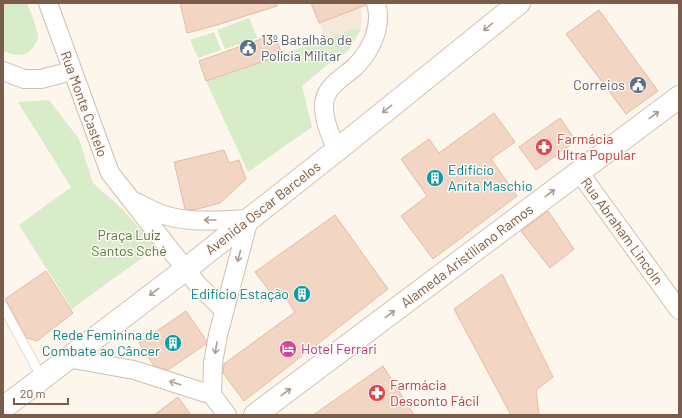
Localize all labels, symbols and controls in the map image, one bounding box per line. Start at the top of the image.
one-way arrow [483,23,494,32]
place label: 13º Batalhão de Polícia Militar [261,31,352,64]
public building icon: 13º Batalhão de Polícia Militar [238,38,258,58]
street label: Rua Monte Castelo [57,48,112,159]
public building icon: Correios [628,75,648,95]
place label: Correios [573,76,625,93]
one-way arrow [382,105,393,114]
one-way arrow [649,111,660,120]
place label: Farmácia Ultra Popular [557,130,636,163]
pharmacy icon: Farmácia Ultra Popular [534,137,554,157]
street label: Avenida Oscar Barcelos [202,157,324,258]
place label: Edifício Anita Maschio [448,161,533,194]
building icon: Edifício Anita Maschio [425,168,445,188]
street label: Rua Abraham Lincoln [578,174,667,288]
one-way arrow [545,189,556,198]
street label: Alameda Aristiliano Ramos [397,200,536,311]
one-way arrow [204,216,217,224]
park label: Praça Luiz Santos Sché [91,226,167,259]
one-way arrow [235,250,242,263]
building icon: Edifício Estação [292,284,312,304]
place label: Edifício Estação [191,285,289,302]
one-way arrow [149,288,160,297]
one-way arrow [385,309,396,318]
place label: Rede Feminina de Combate ao Câncer [42,326,160,359]
building icon: Rede Feminina de Combate ao Câncer [163,333,183,353]
hotel icon: Hotel Ferrari [278,339,298,359]
place label: Hotel Ferrari [301,340,377,357]
one-way arrow [212,341,220,354]
place label: Farmácia Desconto Fácil [390,376,479,409]
one-way arrow [169,379,182,386]
scale bar [14,380,68,406]
pharmacy icon: Farmácia Desconto Fácil [367,383,387,403]
text: 20 m [20,386,46,400]
one-way arrow [281,387,292,396]

